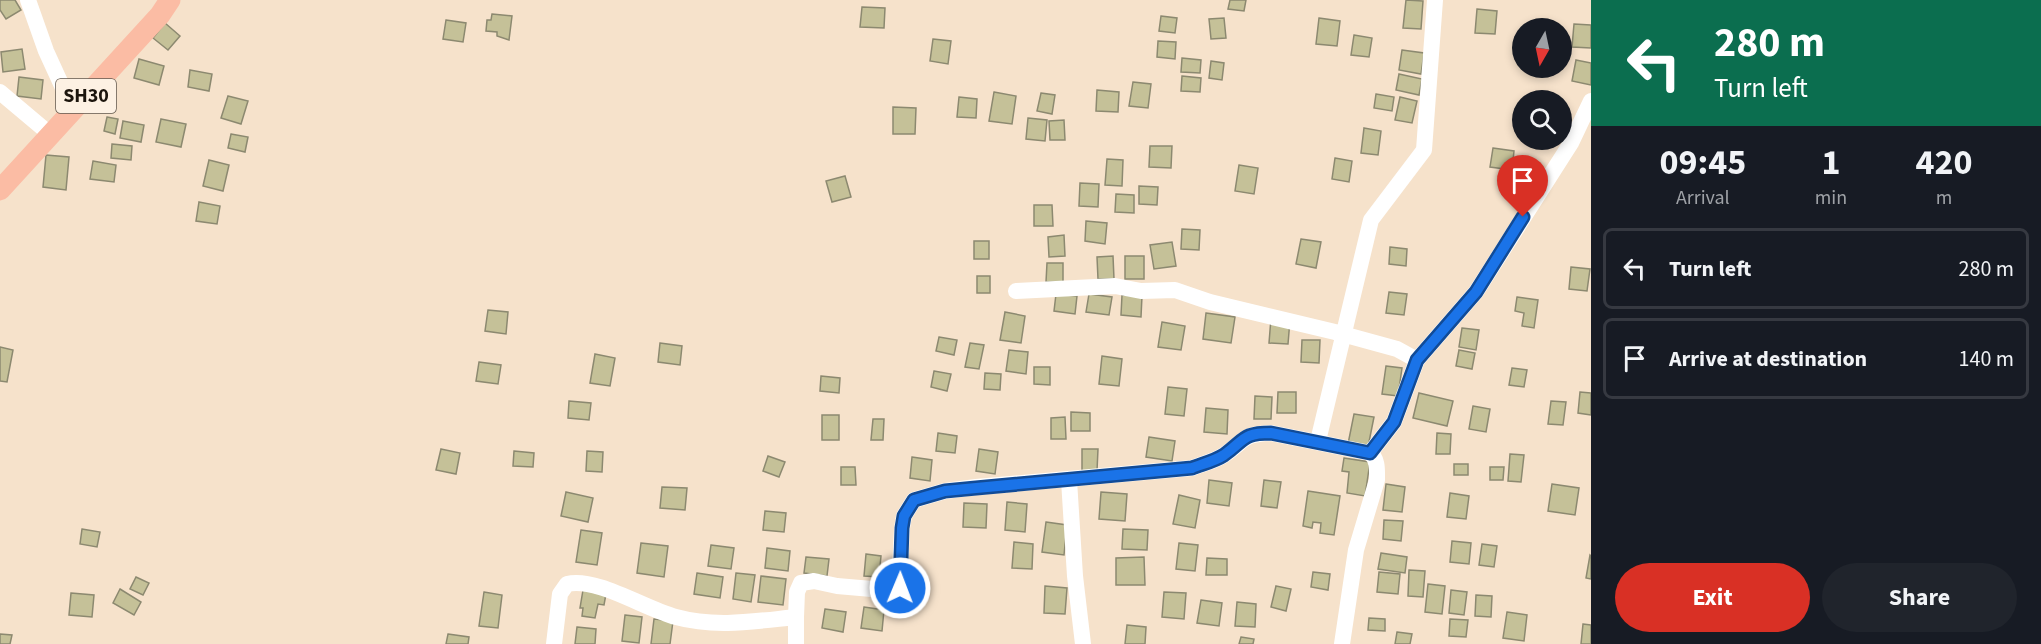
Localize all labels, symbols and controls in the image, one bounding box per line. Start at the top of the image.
text: 280 m [1714,13,1825,73]
north arrow [1512,18,1572,78]
map controls [1512,18,1572,150]
icon: left [1615,24,1693,102]
text: Turn left [1714,69,1808,108]
road number: SH30 [56,79,116,113]
button: search [1512,90,1572,150]
text: 09:45 [1659,137,1746,188]
text: 1 [1821,137,1840,188]
text: 420 [1916,137,1973,188]
pin [1497,155,1548,217]
icon: arrive [1506,164,1539,197]
text: Arrival [1676,184,1730,212]
text: min [1815,184,1847,212]
text: m [1936,184,1952,212]
icon: left [1618,252,1651,285]
text: Turn left [1669,253,1751,285]
text: 280 m [1959,253,2014,285]
icon: arrive [1618,342,1651,375]
text: Arrive at destination [1669,343,1867,375]
text: 140 m [1959,343,2014,375]
position arrow [868,556,932,620]
button: Exit [1615,563,1810,632]
button: Share [1822,563,2017,632]

